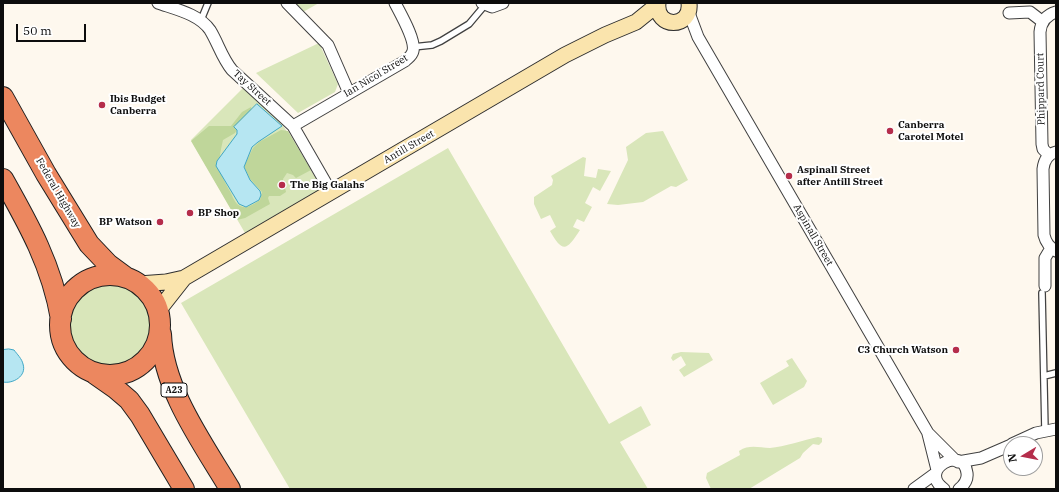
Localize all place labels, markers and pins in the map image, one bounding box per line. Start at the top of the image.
place label: Ibis Budget Canberra [110,93,166,116]
marker: Ibis Budget Canberra [97,100,107,110]
place label: Canberra Carotel Motel [898,119,963,142]
marker: Canberra Carotel Motel [885,126,895,136]
place label: Aspinall Street after Antill Street [797,164,883,188]
marker: Aspinall Street after Antill Street [784,171,794,181]
place label: The Big Galahs [290,179,364,191]
marker: The Big Galahs [277,180,287,190]
place label: BP Shop [198,207,239,219]
marker: BP Shop [185,208,195,218]
place label: BP Watson [99,216,152,228]
marker: BP Watson [155,217,165,227]
place label: C3 Church Watson [858,344,948,356]
marker: C3 Church Watson [951,345,961,355]

